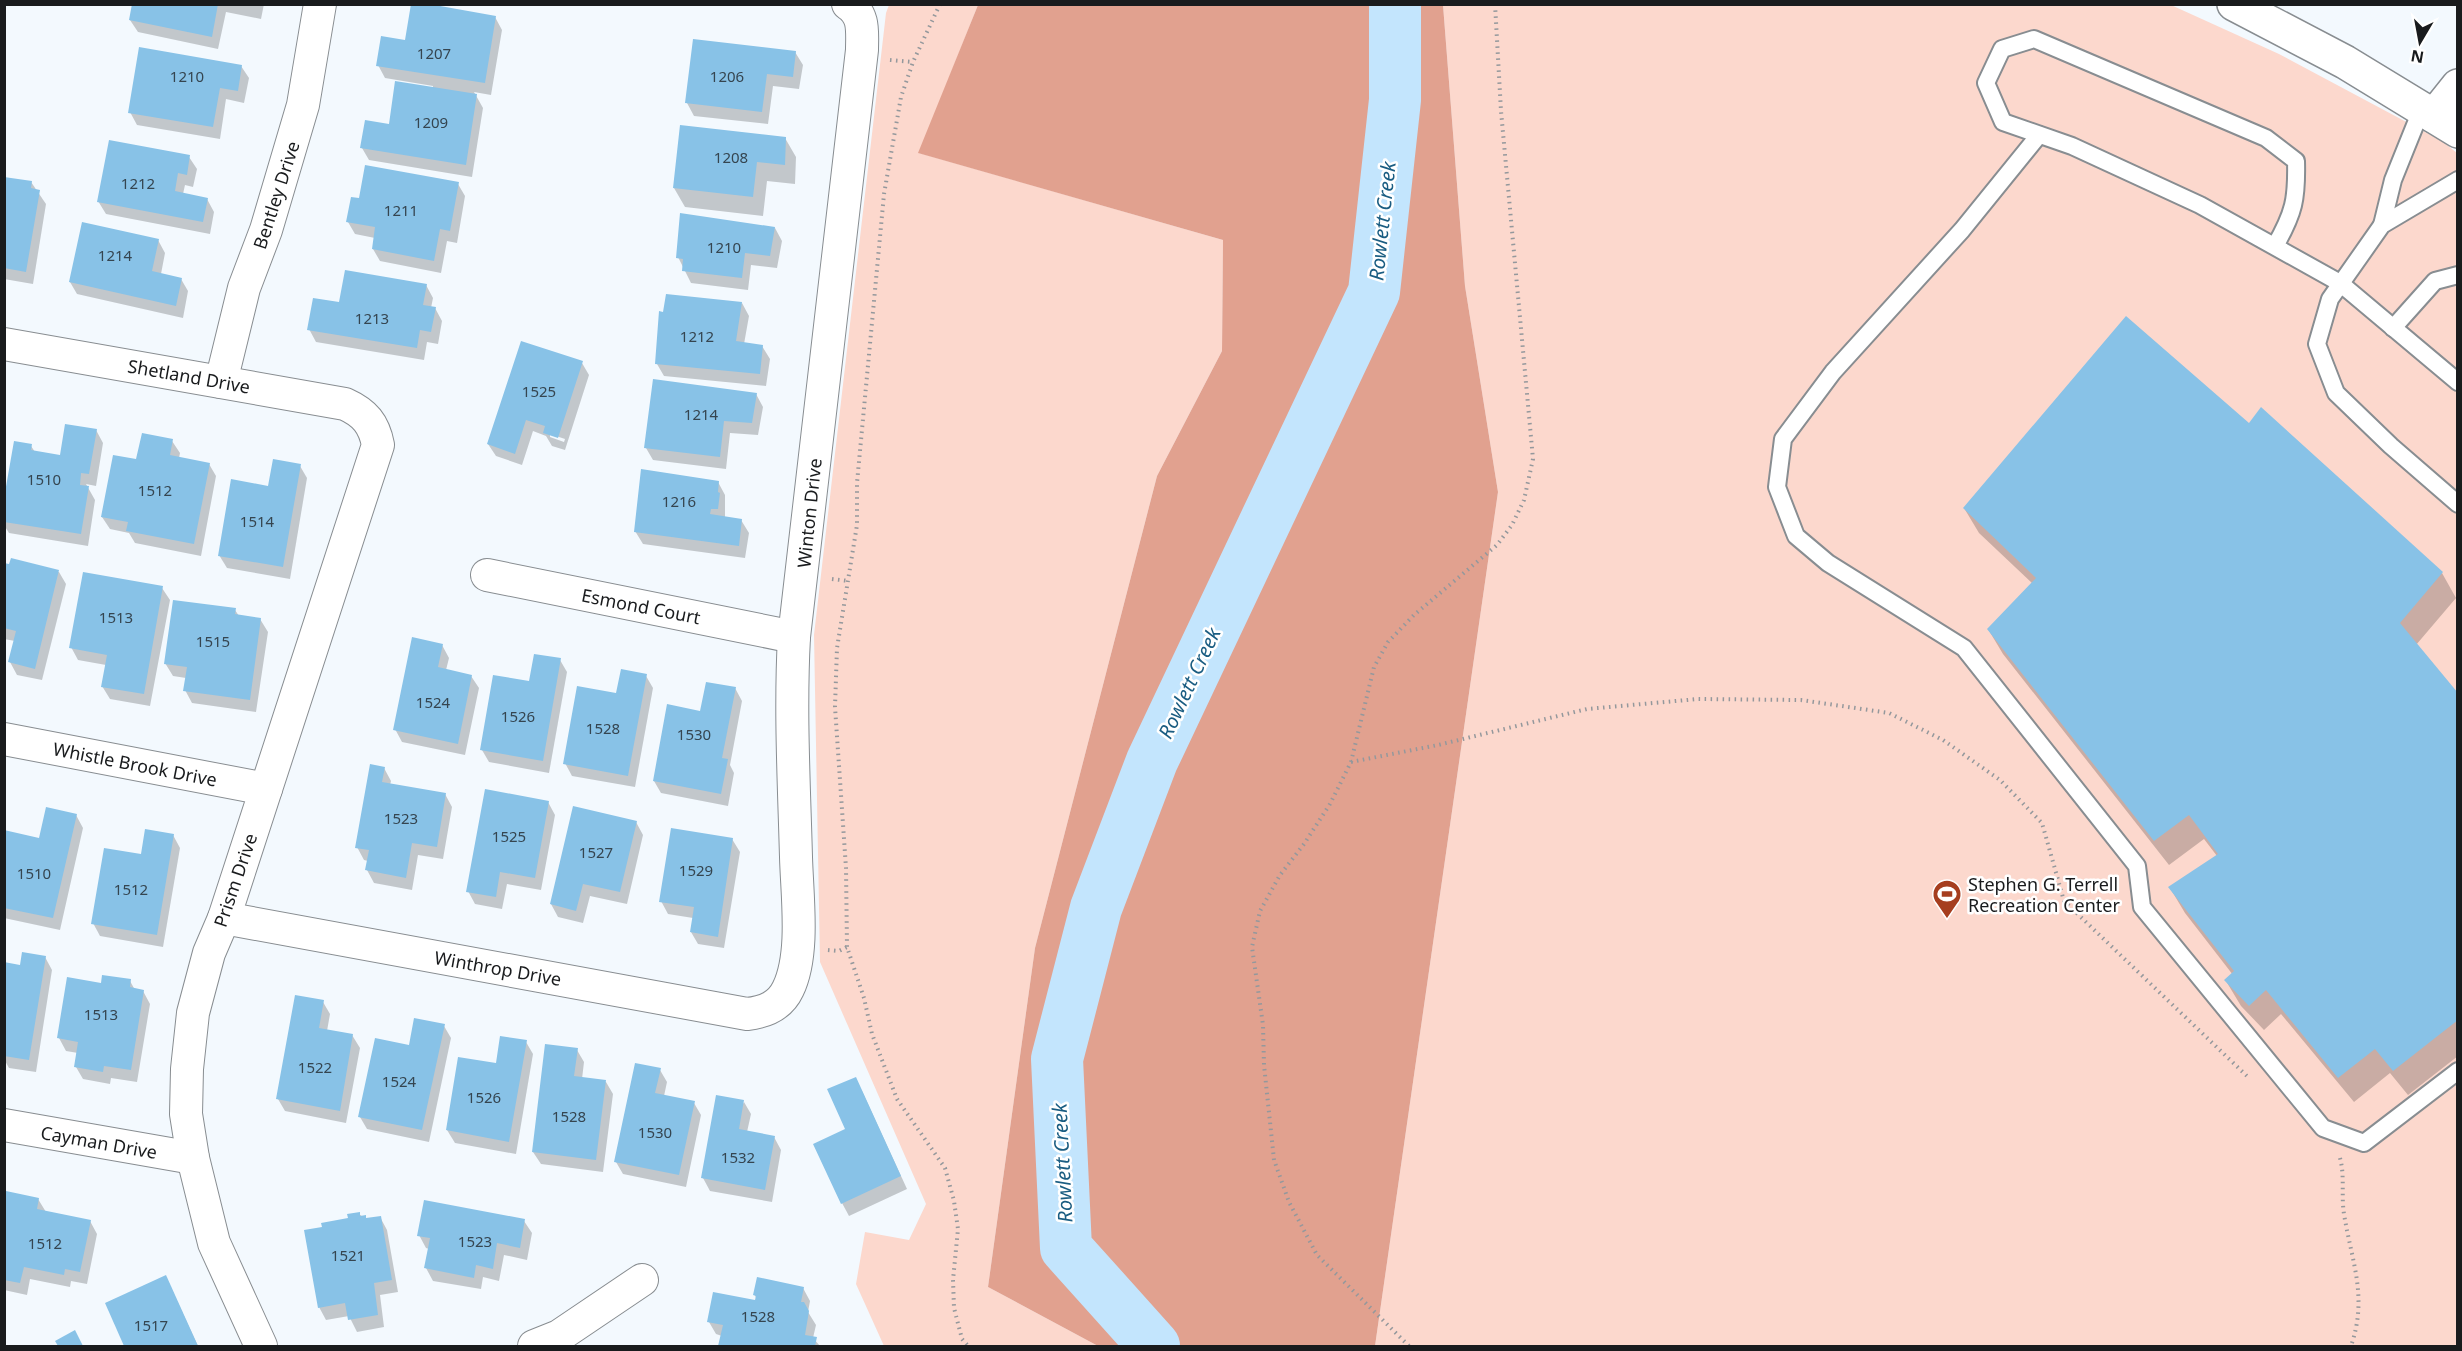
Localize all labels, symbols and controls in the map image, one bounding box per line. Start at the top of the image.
north arrow [2390,12,2450,72]
house number: 1207 [417,43,451,63]
text: N [2409,45,2426,69]
house number: 1210 [170,66,204,86]
house number: 1206 [710,66,744,86]
house number: 1209 [414,112,448,132]
street label: Bentley Drive [247,138,305,252]
house number: 1208 [714,147,748,167]
water label: Rowlett Creek [1362,159,1402,282]
house number: 1212 [121,173,155,193]
house number: 1211 [384,200,418,220]
house number: 1210 [707,237,741,257]
house number: 1214 [98,245,133,265]
house number: 1213 [355,308,389,328]
house number: 1212 [680,326,714,346]
street label: Shetland Drive [126,353,252,399]
house number: 1525 [522,381,556,401]
house number: 1214 [684,404,719,424]
street label: Winton Drive [791,457,827,569]
house number: 1510 [27,469,61,489]
house number: 1512 [138,480,172,500]
house number: 1216 [662,491,696,511]
house number: 1514 [240,511,275,531]
street label: Esmond Court [580,583,703,629]
house number: 1513 [99,607,133,627]
water label: Rowlett Creek [1152,622,1227,743]
house number: 1515 [196,631,230,651]
house number: 1524 [416,692,451,712]
house number: 1526 [501,706,535,726]
house number: 1528 [586,718,620,738]
house number: 1530 [677,724,711,744]
street label: Whistle Brook Drive [51,736,219,792]
house number: 1523 [384,808,418,828]
house number: 1525 [492,826,526,846]
street label: Prism Drive [208,830,262,930]
house number: 1527 [579,842,613,862]
house number: 1529 [679,860,713,880]
house number: 1510 [17,863,51,883]
place label: Stephen G. Terrell Recreation Center [1968,872,2120,917]
sports icon: Stephen G. Terrell Recreation Center [1931,878,1963,920]
house number: 1512 [114,879,148,899]
street label: Winthrop Drive [433,945,563,991]
house number: 1513 [84,1004,118,1024]
house number: 1522 [298,1057,332,1077]
house number: 1524 [382,1071,417,1091]
house number: 1526 [467,1087,501,1107]
water label: Rowlett Creek [1045,1101,1079,1223]
house number: 1528 [552,1106,586,1126]
street label: Cayman Drive [39,1120,159,1164]
house number: 1530 [638,1122,672,1142]
house number: 1532 [721,1147,755,1167]
house number: 1523 [458,1231,492,1251]
house number: 1512 [28,1233,62,1253]
house number: 1521 [331,1245,365,1265]
house number: 1528 [741,1306,775,1326]
house number: 1517 [134,1315,168,1335]

